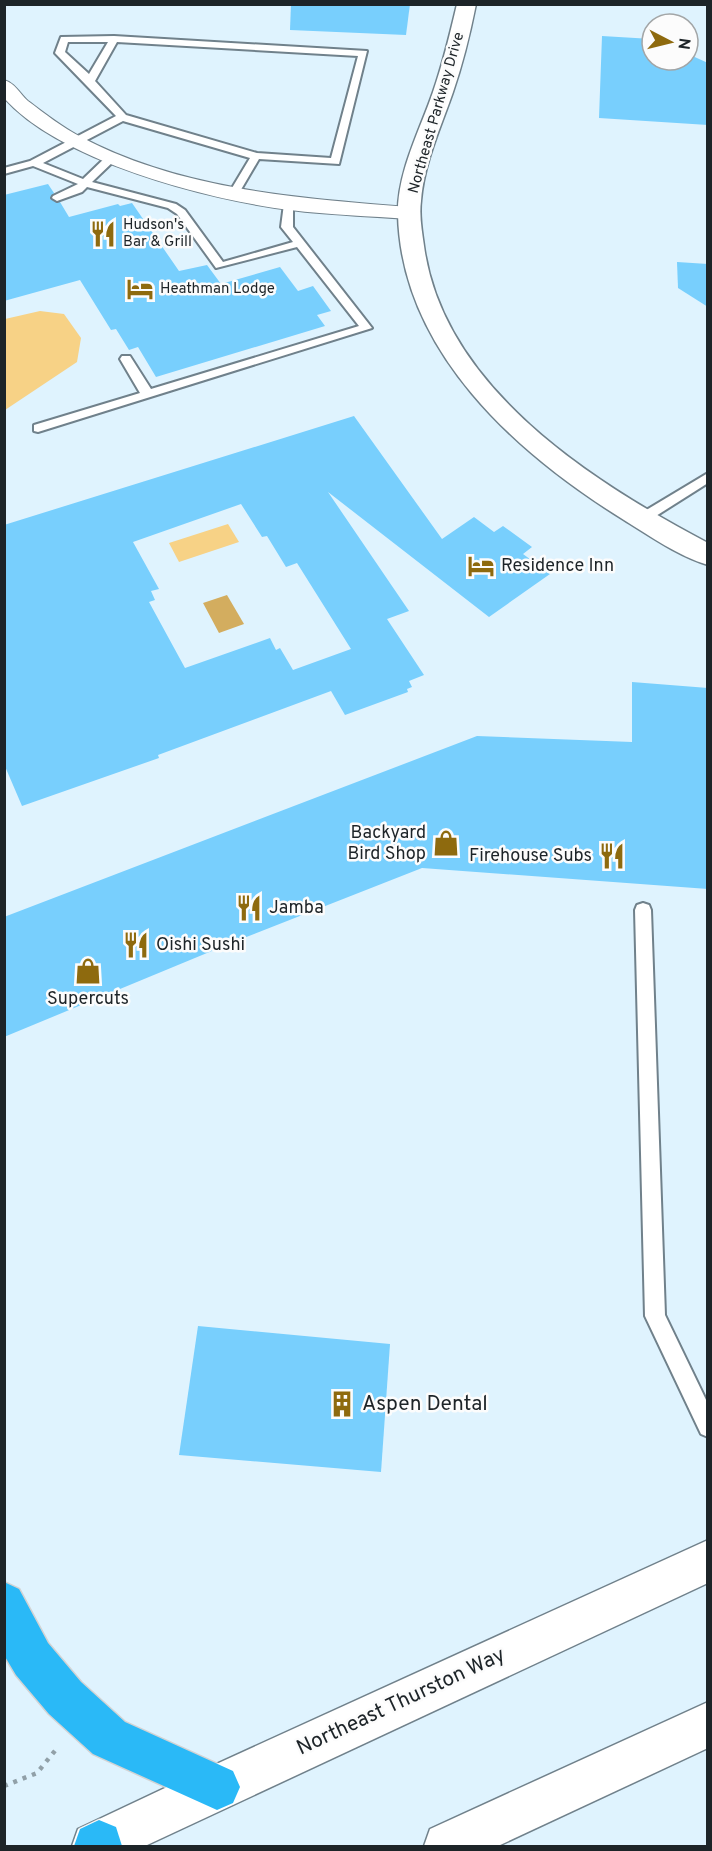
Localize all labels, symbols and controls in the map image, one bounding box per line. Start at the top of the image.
north arrow [640,12,700,72]
street label: Northeast Parkway Drive [405,30,469,196]
text: N [672,37,694,51]
place label: Hudson's Bar & Grill [123,216,192,252]
restaurant icon: Hudson's Bar & Grill [88,219,118,249]
hotel icon: Heathman Lodge [125,274,155,304]
place label: Heathman Lodge [160,280,275,299]
hotel icon: Residence Inn [466,551,496,581]
place label: Residence Inn [501,555,614,578]
place label: Backyard Bird Shop [347,822,426,866]
shop icon: Backyard Bird Shop [431,828,461,858]
restaurant icon: Firehouse Subs [597,841,627,871]
place label: Firehouse Subs [469,845,592,868]
restaurant icon: Jamba [234,893,264,923]
place label: Jamba [269,897,324,920]
restaurant icon: Oishi Sushi [121,930,151,960]
place label: Oishi Sushi [156,934,245,957]
shop icon: Supercuts [73,956,103,986]
place label: Supercuts [47,988,129,1011]
building icon: Aspen Dental [327,1389,357,1419]
place label: Aspen Dental [362,1391,488,1418]
street label: Northeast Thurston Way [292,1642,510,1762]

